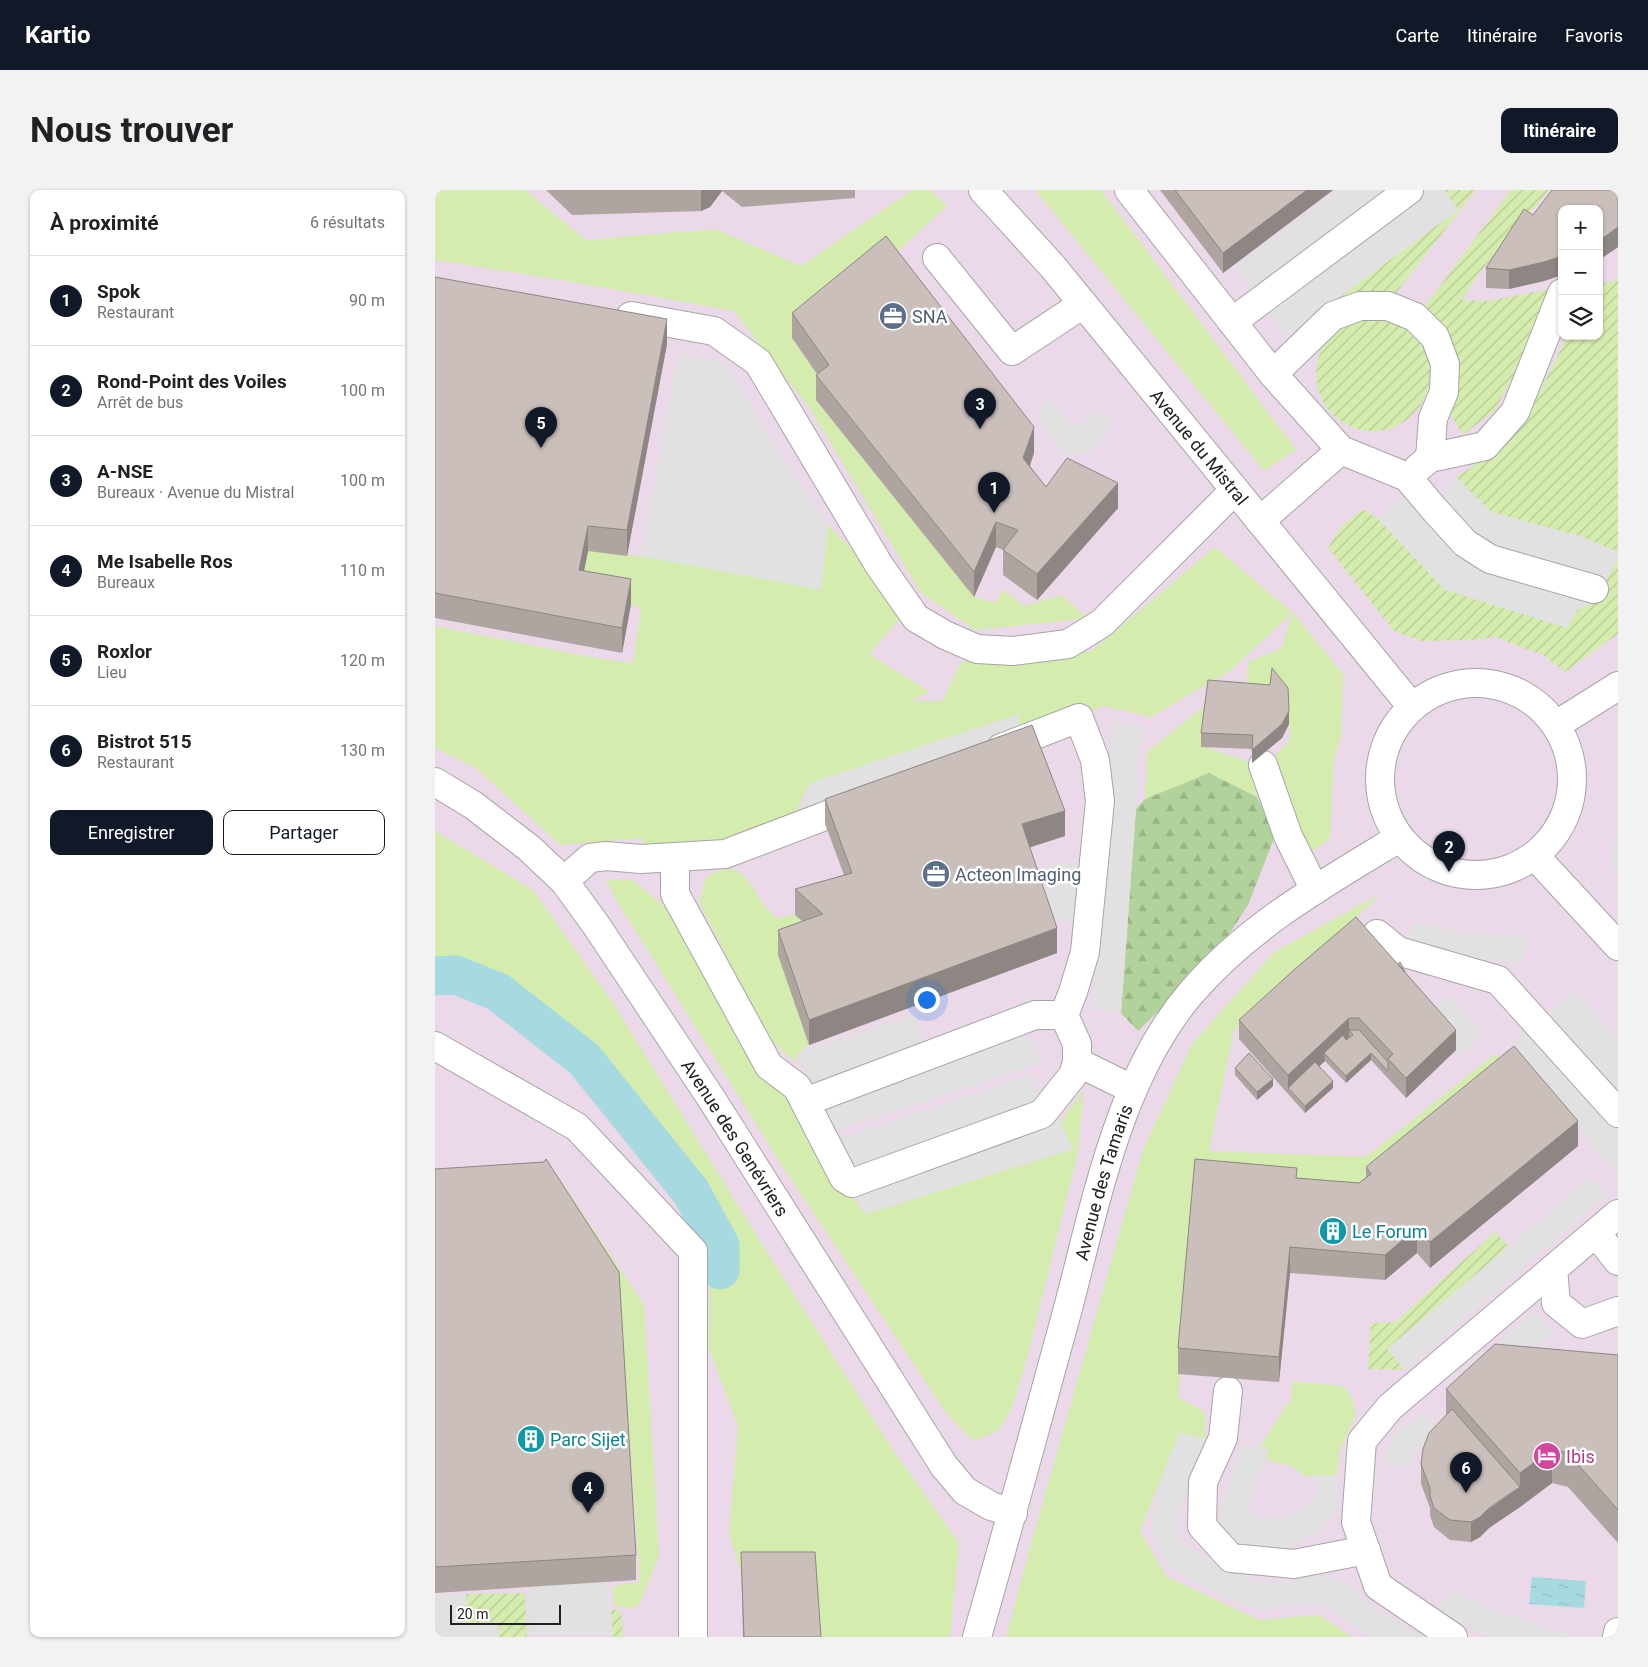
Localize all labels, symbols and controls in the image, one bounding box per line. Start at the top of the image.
text: Kartio [25,21,91,49]
text: Carte [1396,25,1439,46]
text: Itinéraire [1467,25,1537,46]
text: Favoris [1565,25,1623,46]
button: Itinéraire [1501,108,1618,153]
text: Nous trouver [30,110,233,151]
map controls [1558,205,1603,340]
button: + [1558,205,1603,250]
text: À proximité [50,211,159,235]
text: 6 résultats [310,213,385,232]
button: − [1558,250,1603,295]
text: Spok [97,280,140,303]
text: 1 [61,291,71,310]
text: 90 m [349,291,385,310]
button: layers [1558,295,1603,340]
office icon: SNA [878,301,908,331]
text: Restaurant [97,303,174,322]
place label: SNA [912,306,948,327]
text: Rond-Point des Voiles [97,370,287,393]
text: 2 [61,381,71,400]
text: 100 m [340,381,385,400]
street label: Avenue du Mistral [1146,385,1253,509]
pin: 3 [964,388,996,429]
text: Arrêt de bus [97,393,183,412]
pin: 5 [525,407,557,448]
text: A-NSE [97,460,153,483]
text: 3 [61,471,71,490]
text: 100 m [340,471,385,490]
pin: 1 [978,472,1010,513]
text: Bureaux · Avenue du Mistral [97,483,294,502]
text: Me Isabelle Ros [97,550,233,573]
text: 4 [61,561,71,580]
text: 110 m [340,561,385,580]
text: Bureaux [97,573,155,592]
text: Roxlor [97,640,152,663]
text: 5 [61,651,71,670]
text: 120 m [340,651,385,670]
text: Lieu [97,663,127,682]
text: Bistrot 515 [97,730,192,753]
text: 6 [61,741,71,760]
text: 130 m [340,741,385,760]
text: Restaurant [97,753,174,772]
button: Enregistrer [50,810,213,855]
button: Partager [223,810,385,855]
pin: 2 [1433,831,1465,872]
office icon: Acteon Imaging [921,859,951,889]
place label: Acteon Imaging [955,864,1081,885]
your location [914,987,940,1013]
street label: Avenue des Genévriers [678,1055,794,1220]
street label: Avenue des Tamaris [1070,1101,1136,1262]
building icon: Le Forum [1318,1216,1348,1246]
place label: Le Forum [1352,1221,1428,1242]
building icon: Parc Sijet [516,1424,546,1454]
place label: Parc Sijet [550,1429,626,1450]
hotel icon: Ibis [1532,1441,1562,1471]
place label: Ibis [1566,1446,1595,1467]
pin: 6 [1450,1452,1482,1493]
pin: 4 [572,1472,604,1513]
scale bar [450,1602,561,1625]
text: 20 m [457,1606,489,1622]

